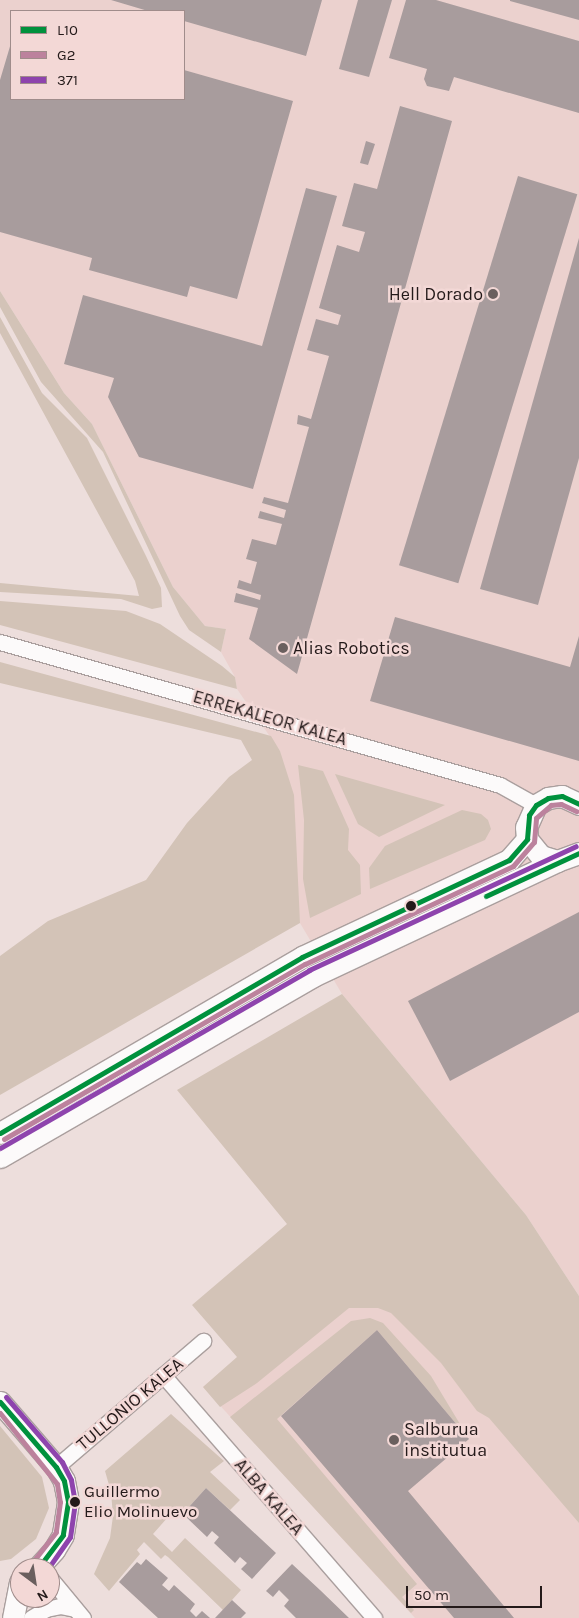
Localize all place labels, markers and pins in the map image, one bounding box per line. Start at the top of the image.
place label: Hell Dorado [389,283,483,305]
marker: Hell Dorado [487,288,499,300]
place label: Alias Robotics [293,637,410,659]
marker: Alias Robotics [277,642,289,654]
unlabelled marker [406,901,416,911]
place label: Salburua institutua [404,1419,487,1462]
marker: Salburua institutua [388,1434,400,1446]
place label: Guillermo Elio Molinuevo [84,1482,197,1522]
marker: Guillermo Elio Molinuevo [70,1497,80,1507]

